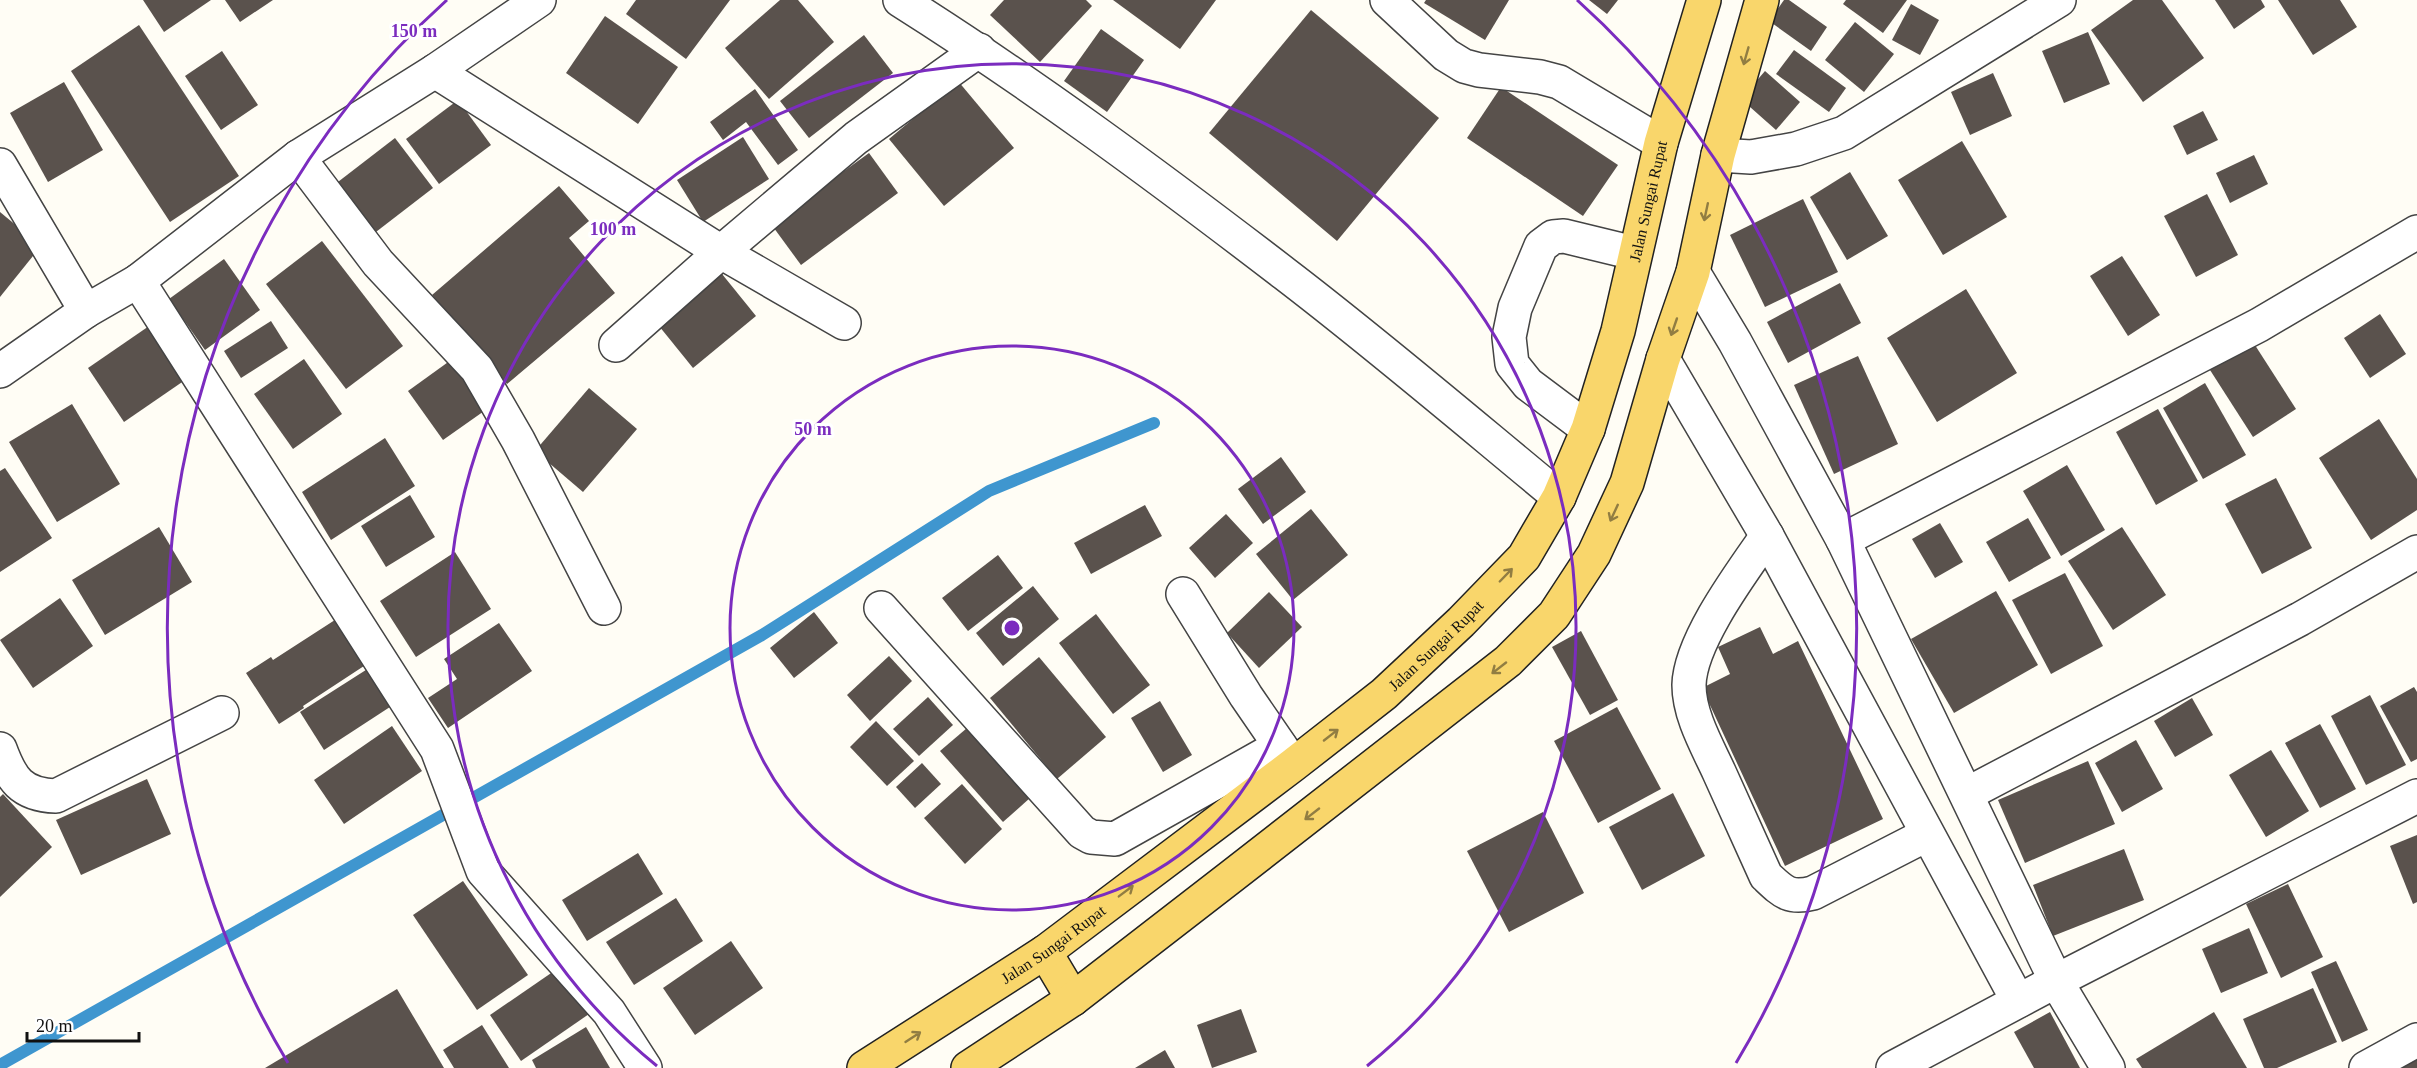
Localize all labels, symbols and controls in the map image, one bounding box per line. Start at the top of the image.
text: 150 m [391,21,437,41]
one-way arrow [1740,46,1751,65]
street label: Jalan Sungai Rupat [1626,139,1670,263]
one-way arrow [1700,202,1711,221]
text: 100 m [590,219,636,239]
one-way arrow [1668,318,1679,337]
text: 50 m [794,419,832,439]
one-way arrow [1607,503,1619,521]
one-way arrow [1499,568,1514,583]
street label: Jalan Sungai Rupat [1385,596,1487,694]
centre of rings [1002,618,1022,638]
one-way arrow [1491,661,1507,674]
one-way arrow [1323,728,1339,741]
one-way arrow [1305,807,1321,820]
one-way arrow [1118,885,1134,897]
street label: Jalan Sungai Rupat [998,901,1109,987]
scale bar [27,1005,140,1043]
text: 20 m [36,1016,73,1036]
one-way arrow [904,1030,921,1042]

